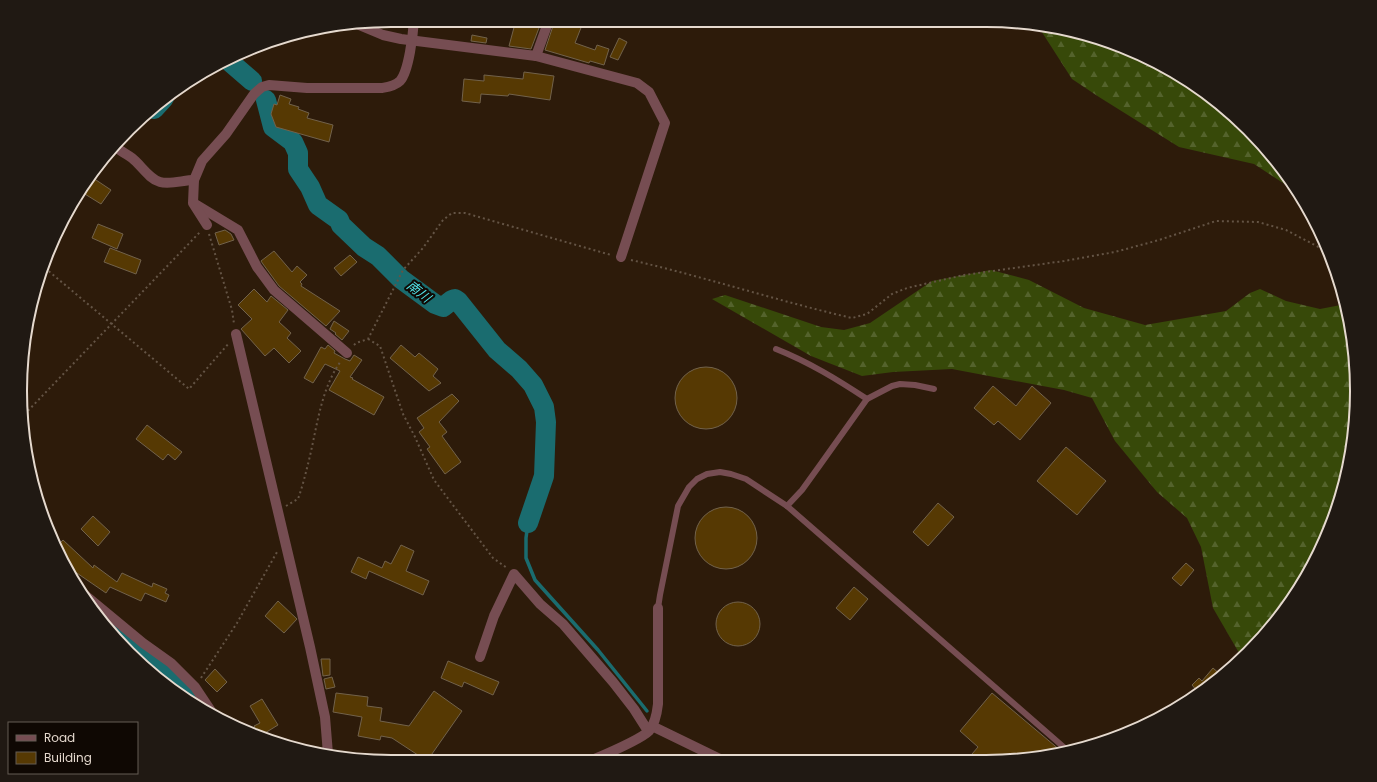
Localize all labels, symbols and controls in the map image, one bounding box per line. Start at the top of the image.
water label: 南川 [403,276,436,308]
legend [8,722,138,774]
text: Road [44,729,75,746]
text: Building [44,749,92,766]

